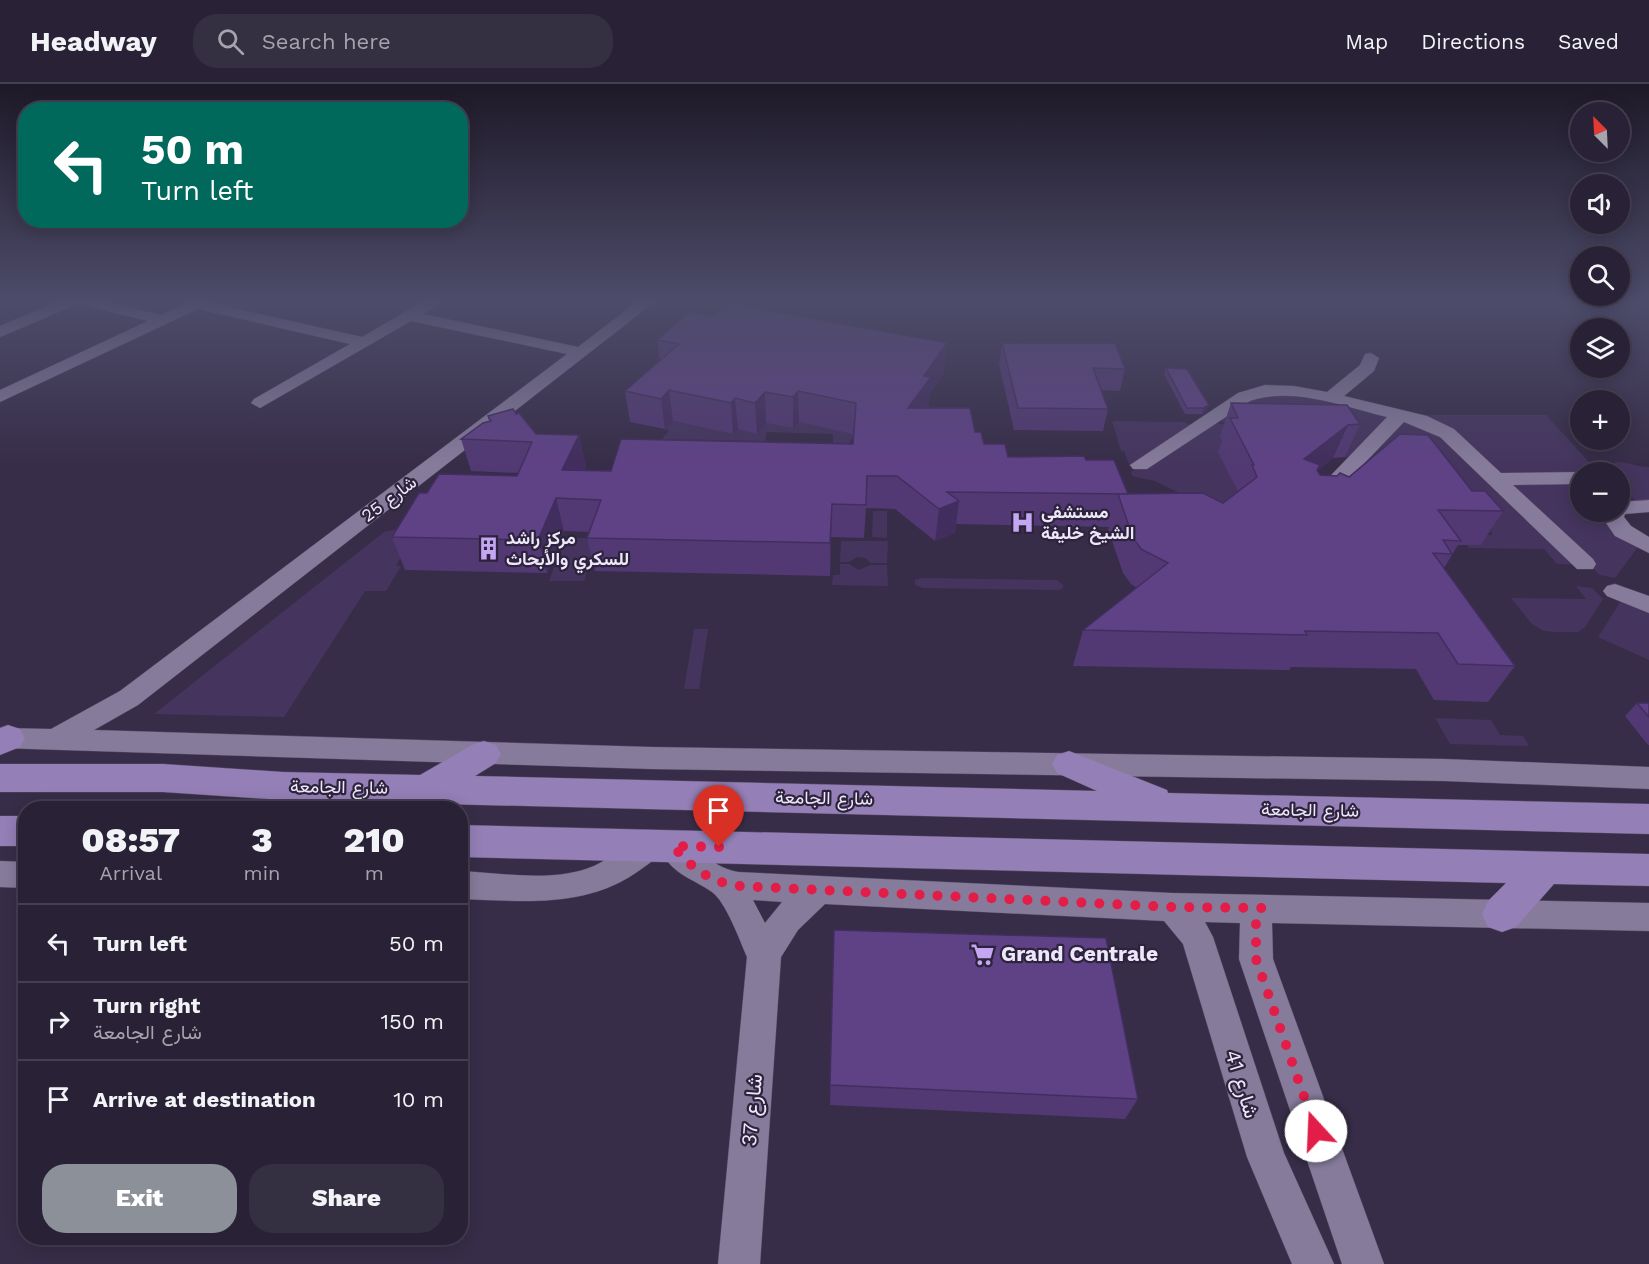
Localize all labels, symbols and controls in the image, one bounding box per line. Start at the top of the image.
search box [193,14,613,68]
text: Headway [30,25,157,58]
icon: search [214,25,247,58]
text: Search here [262,29,391,54]
text: Map [1345,29,1388,54]
text: Directions [1421,29,1525,54]
text: Saved [1558,29,1619,54]
north arrow [1570,102,1630,162]
map controls [1570,102,1630,522]
text: 50 m [141,125,244,174]
icon: left [42,126,120,204]
button: sound [1570,174,1630,234]
text: Turn left [141,175,253,207]
button: search [1570,246,1630,306]
button: layers [1570,318,1630,378]
button: + [1570,390,1630,450]
button: − [1570,462,1630,522]
street label: شارع 25 [357,471,422,528]
place label: مستشفى الشيخ خليفة [1041,501,1135,545]
hospital icon: مستشفى الشيخ خليفة [1010,509,1036,535]
place label: مركز راشد للسكري والأبحاث [506,527,629,574]
building icon: مركز راشد للسكري والأبحاث [475,535,501,561]
street label: شارع الجامعة [290,775,388,800]
pin [693,785,744,847]
street label: شارع الجامعة [775,786,873,811]
icon: arrive [702,794,735,827]
street label: شارع الجامعة [1261,798,1359,823]
text: 08:57 [81,819,180,861]
text: 3 [251,819,273,861]
text: 210 [344,819,405,861]
text: Arrival [100,861,162,885]
text: min [244,861,280,885]
text: m [365,861,384,885]
icon: left [42,927,75,960]
text: Turn left [93,931,187,956]
text: 50 m [389,931,444,956]
supermarket icon: Grand Centrale [970,941,996,967]
place label: Grand Centrale [1001,941,1158,966]
text: Turn right [93,993,200,1018]
icon: right [42,1005,75,1038]
text: 150 m [380,1009,444,1034]
text: شارع الجامعة [93,1020,202,1044]
street label: شارع 41 [1218,1047,1265,1122]
street label: شارع 37 [736,1073,769,1147]
icon: arrive [42,1083,75,1116]
text: Arrive at destination [93,1087,316,1112]
text: 10 m [393,1087,444,1112]
position arrow [1284,1099,1348,1163]
button: Exit [42,1164,237,1233]
button: Share [249,1164,444,1233]

